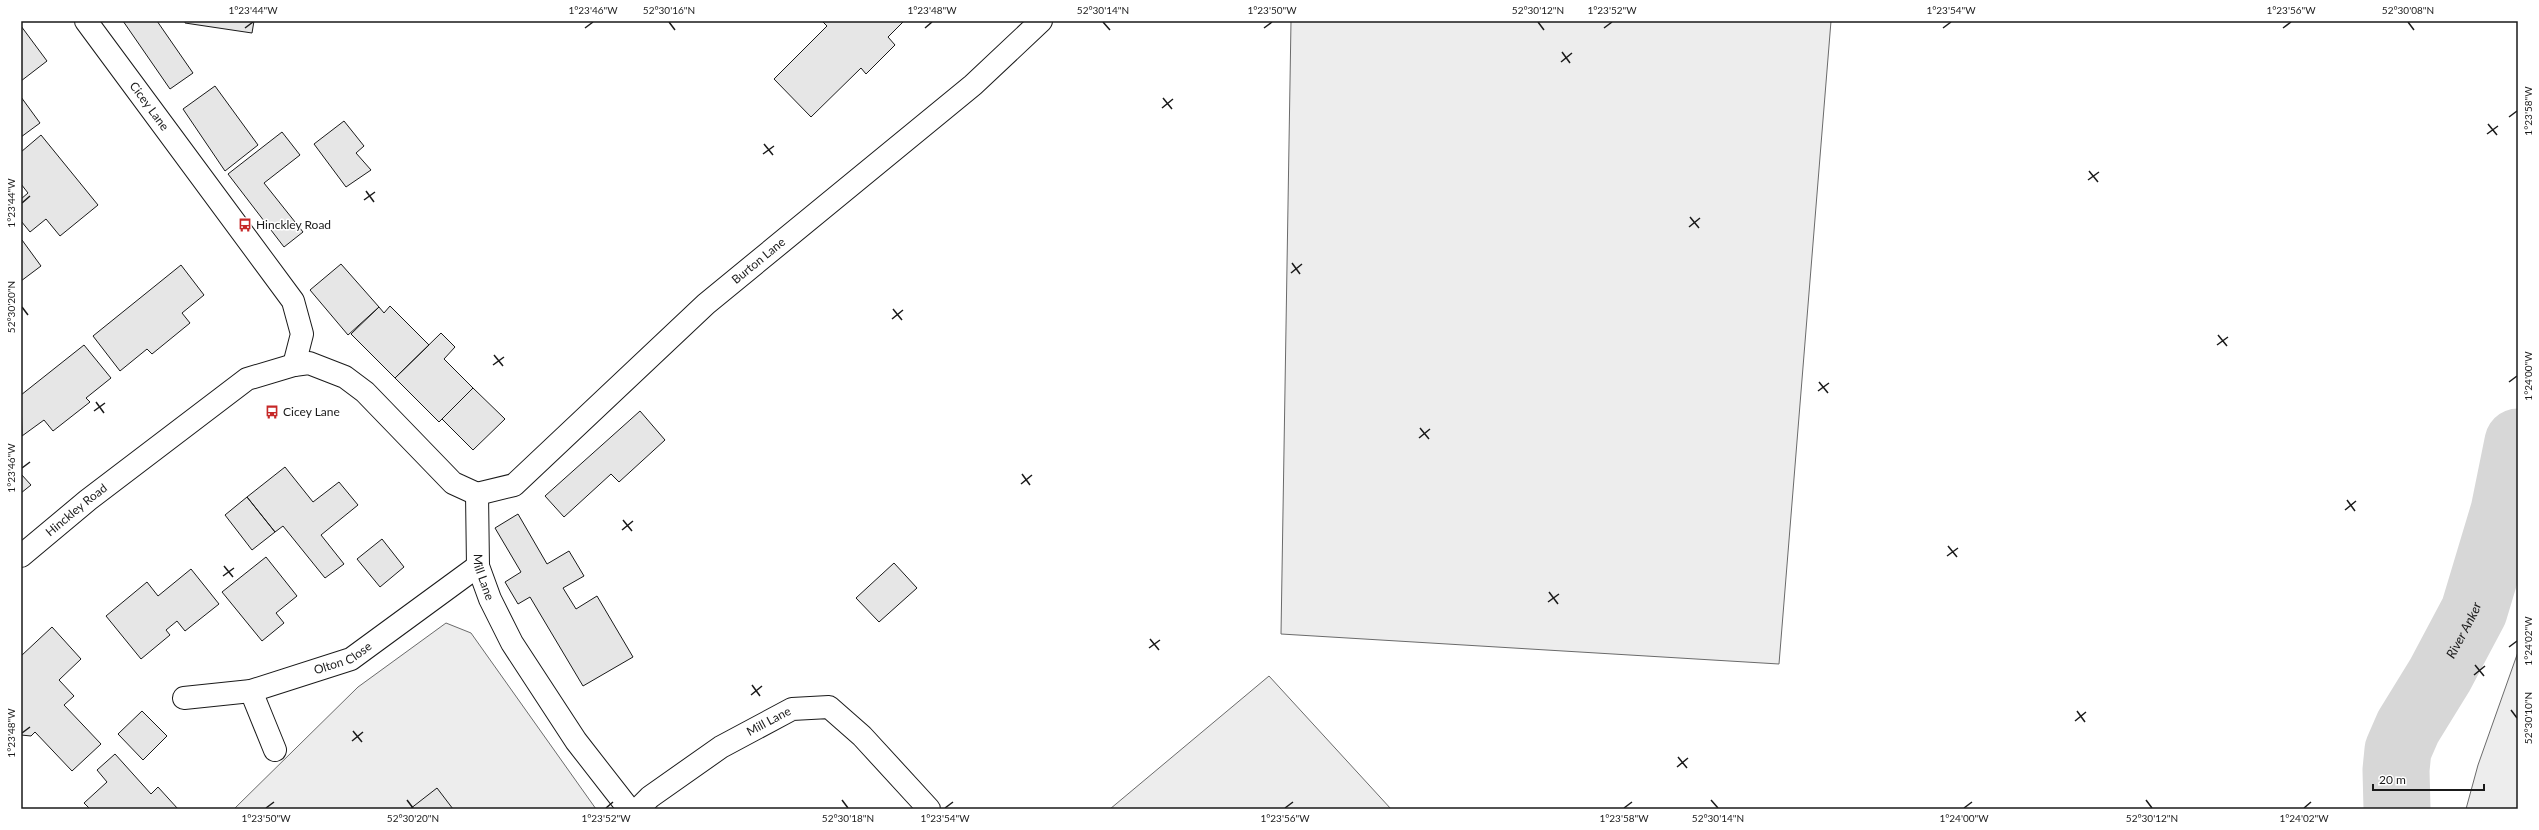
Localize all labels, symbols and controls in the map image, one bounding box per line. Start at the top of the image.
text: 1°23'44"W [228,4,278,16]
text: 1°23'46"W [568,4,618,16]
text: 52°30'16"N [643,4,695,16]
text: 1°23'48"W [907,4,957,16]
text: 52°30'14"N [1077,4,1129,16]
text: 1°23'50"W [1247,4,1297,16]
text: 52°30'12"N [1512,4,1564,16]
text: 1°23'52"W [1587,4,1637,16]
text: 1°23'54"W [1926,4,1976,16]
text: 1°23'56"W [2266,4,2316,16]
text: 52°30'08"N [2382,4,2434,16]
street label: Cicey Lane [126,79,172,133]
text: 1°23'58"W [2522,86,2534,136]
text: 1°23'44"W [5,178,17,228]
bus stop icon: Hinckley Road [237,217,253,233]
place label: Hinckley Road [256,217,331,232]
street label: Burton Lane [729,234,788,287]
text: 52°30'20"N [5,281,17,333]
text: 1°24'00"W [2522,351,2534,401]
bus stop icon: Cicey Lane [264,404,280,420]
place label: Cicey Lane [283,404,340,419]
text: 1°23'46"W [5,443,17,493]
street label: Hinckley Road [42,480,110,539]
street label: Mill Lane [471,554,498,602]
water label: River Anker [2442,600,2484,661]
text: 1°24'02"W [2522,616,2534,666]
street label: Olton Close [312,638,374,677]
text: 52°30'10"N [2522,692,2534,744]
street label: Mill Lane [744,703,793,739]
text: 1°23'48"W [5,708,17,758]
scale bar [2373,766,2484,792]
text: 20 m [2379,772,2406,787]
text: 1°23'50"W [241,812,291,824]
text: 52°30'20"N [387,812,439,824]
text: 1°23'52"W [581,812,631,824]
text: 52°30'18"N [822,812,874,824]
text: 1°23'54"W [920,812,970,824]
text: 1°23'56"W [1260,812,1310,824]
text: 1°23'58"W [1599,812,1649,824]
text: 52°30'14"N [1692,812,1744,824]
text: 1°24'00"W [1939,812,1989,824]
text: 52°30'12"N [2126,812,2178,824]
text: 1°24'02"W [2279,812,2329,824]

